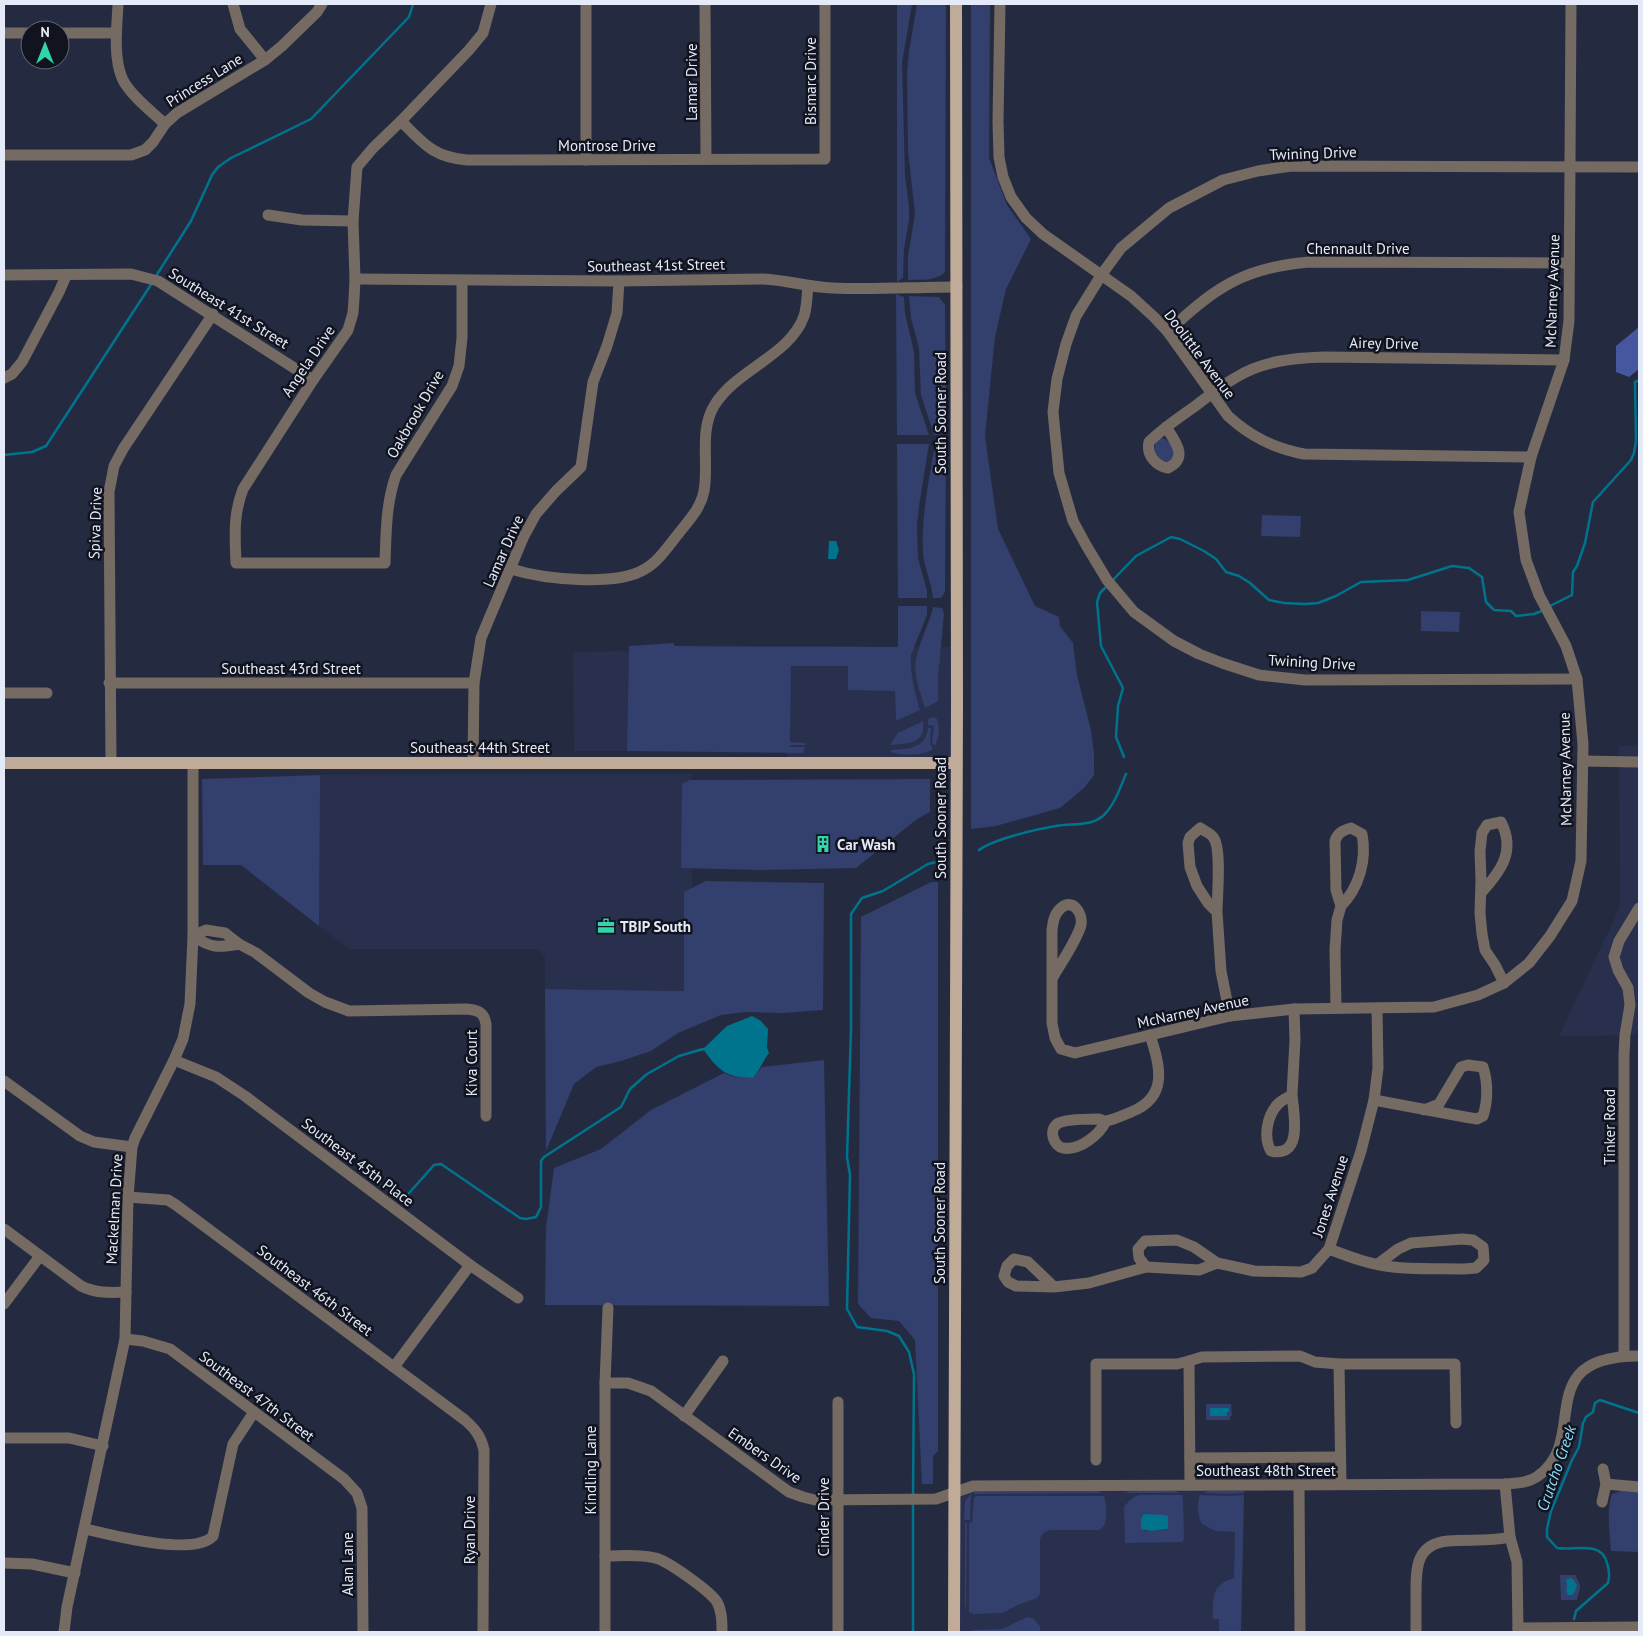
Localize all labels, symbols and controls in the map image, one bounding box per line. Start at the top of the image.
north arrow [20,20,70,70]
text: N [40,23,50,41]
street label: Bismarc Drive [801,37,820,125]
street label: Lamar Drive [682,43,701,121]
street label: Princess Lane [162,49,246,111]
street label: Montrose Drive [558,136,656,155]
street label: Twining Drive [1269,142,1357,164]
street label: McNarney Avenue [1541,234,1563,348]
street label: Chennault Drive [1306,239,1410,258]
street label: Southeast 41st Street [587,254,725,276]
street label: Southeast 41st Street [165,263,293,353]
street label: Doolittle Avenue [1160,306,1240,402]
street label: Angela Drive [277,322,339,400]
street label: Airey Drive [1349,333,1419,353]
street label: South Sooner Road [931,352,950,474]
street label: Oakbrook Drive [382,367,448,461]
street label: Spiva Drive [84,486,106,560]
street label: Lamar Drive [479,512,527,590]
street label: Twining Drive [1268,650,1356,674]
street label: Southeast 43rd Street [221,659,361,678]
street label: McNarney Avenue [1555,712,1575,826]
street label: Southeast 44th Street [410,738,550,757]
street label: South Sooner Road [931,757,950,879]
building icon: Car Wash [813,834,833,854]
place label: Car Wash [837,835,896,854]
office icon: TBIP South [596,916,616,936]
place label: TBIP South [620,917,691,936]
street label: McNarney Avenue [1135,990,1251,1032]
street label: Kiva Court [462,1030,481,1096]
street label: Tinker Road [1600,1089,1619,1165]
street label: Southeast 45th Place [298,1114,418,1210]
street label: Mackelman Drive [102,1153,126,1265]
street label: Jones Avenue [1308,1153,1352,1240]
street label: South Sooner Road [930,1162,949,1284]
street label: Southeast 46th Street [253,1240,377,1340]
street label: Southeast 47th Street [196,1346,318,1446]
water label: Crutcho Creek [1532,1422,1580,1514]
street label: Embers Drive [725,1423,805,1487]
street label: Kindling Lane [581,1426,600,1514]
street label: Southeast 48th Street [1196,1461,1336,1480]
street label: Cinder Drive [814,1477,833,1557]
street label: Ryan Drive [460,1496,479,1564]
street label: Alan Lane [338,1532,357,1596]

